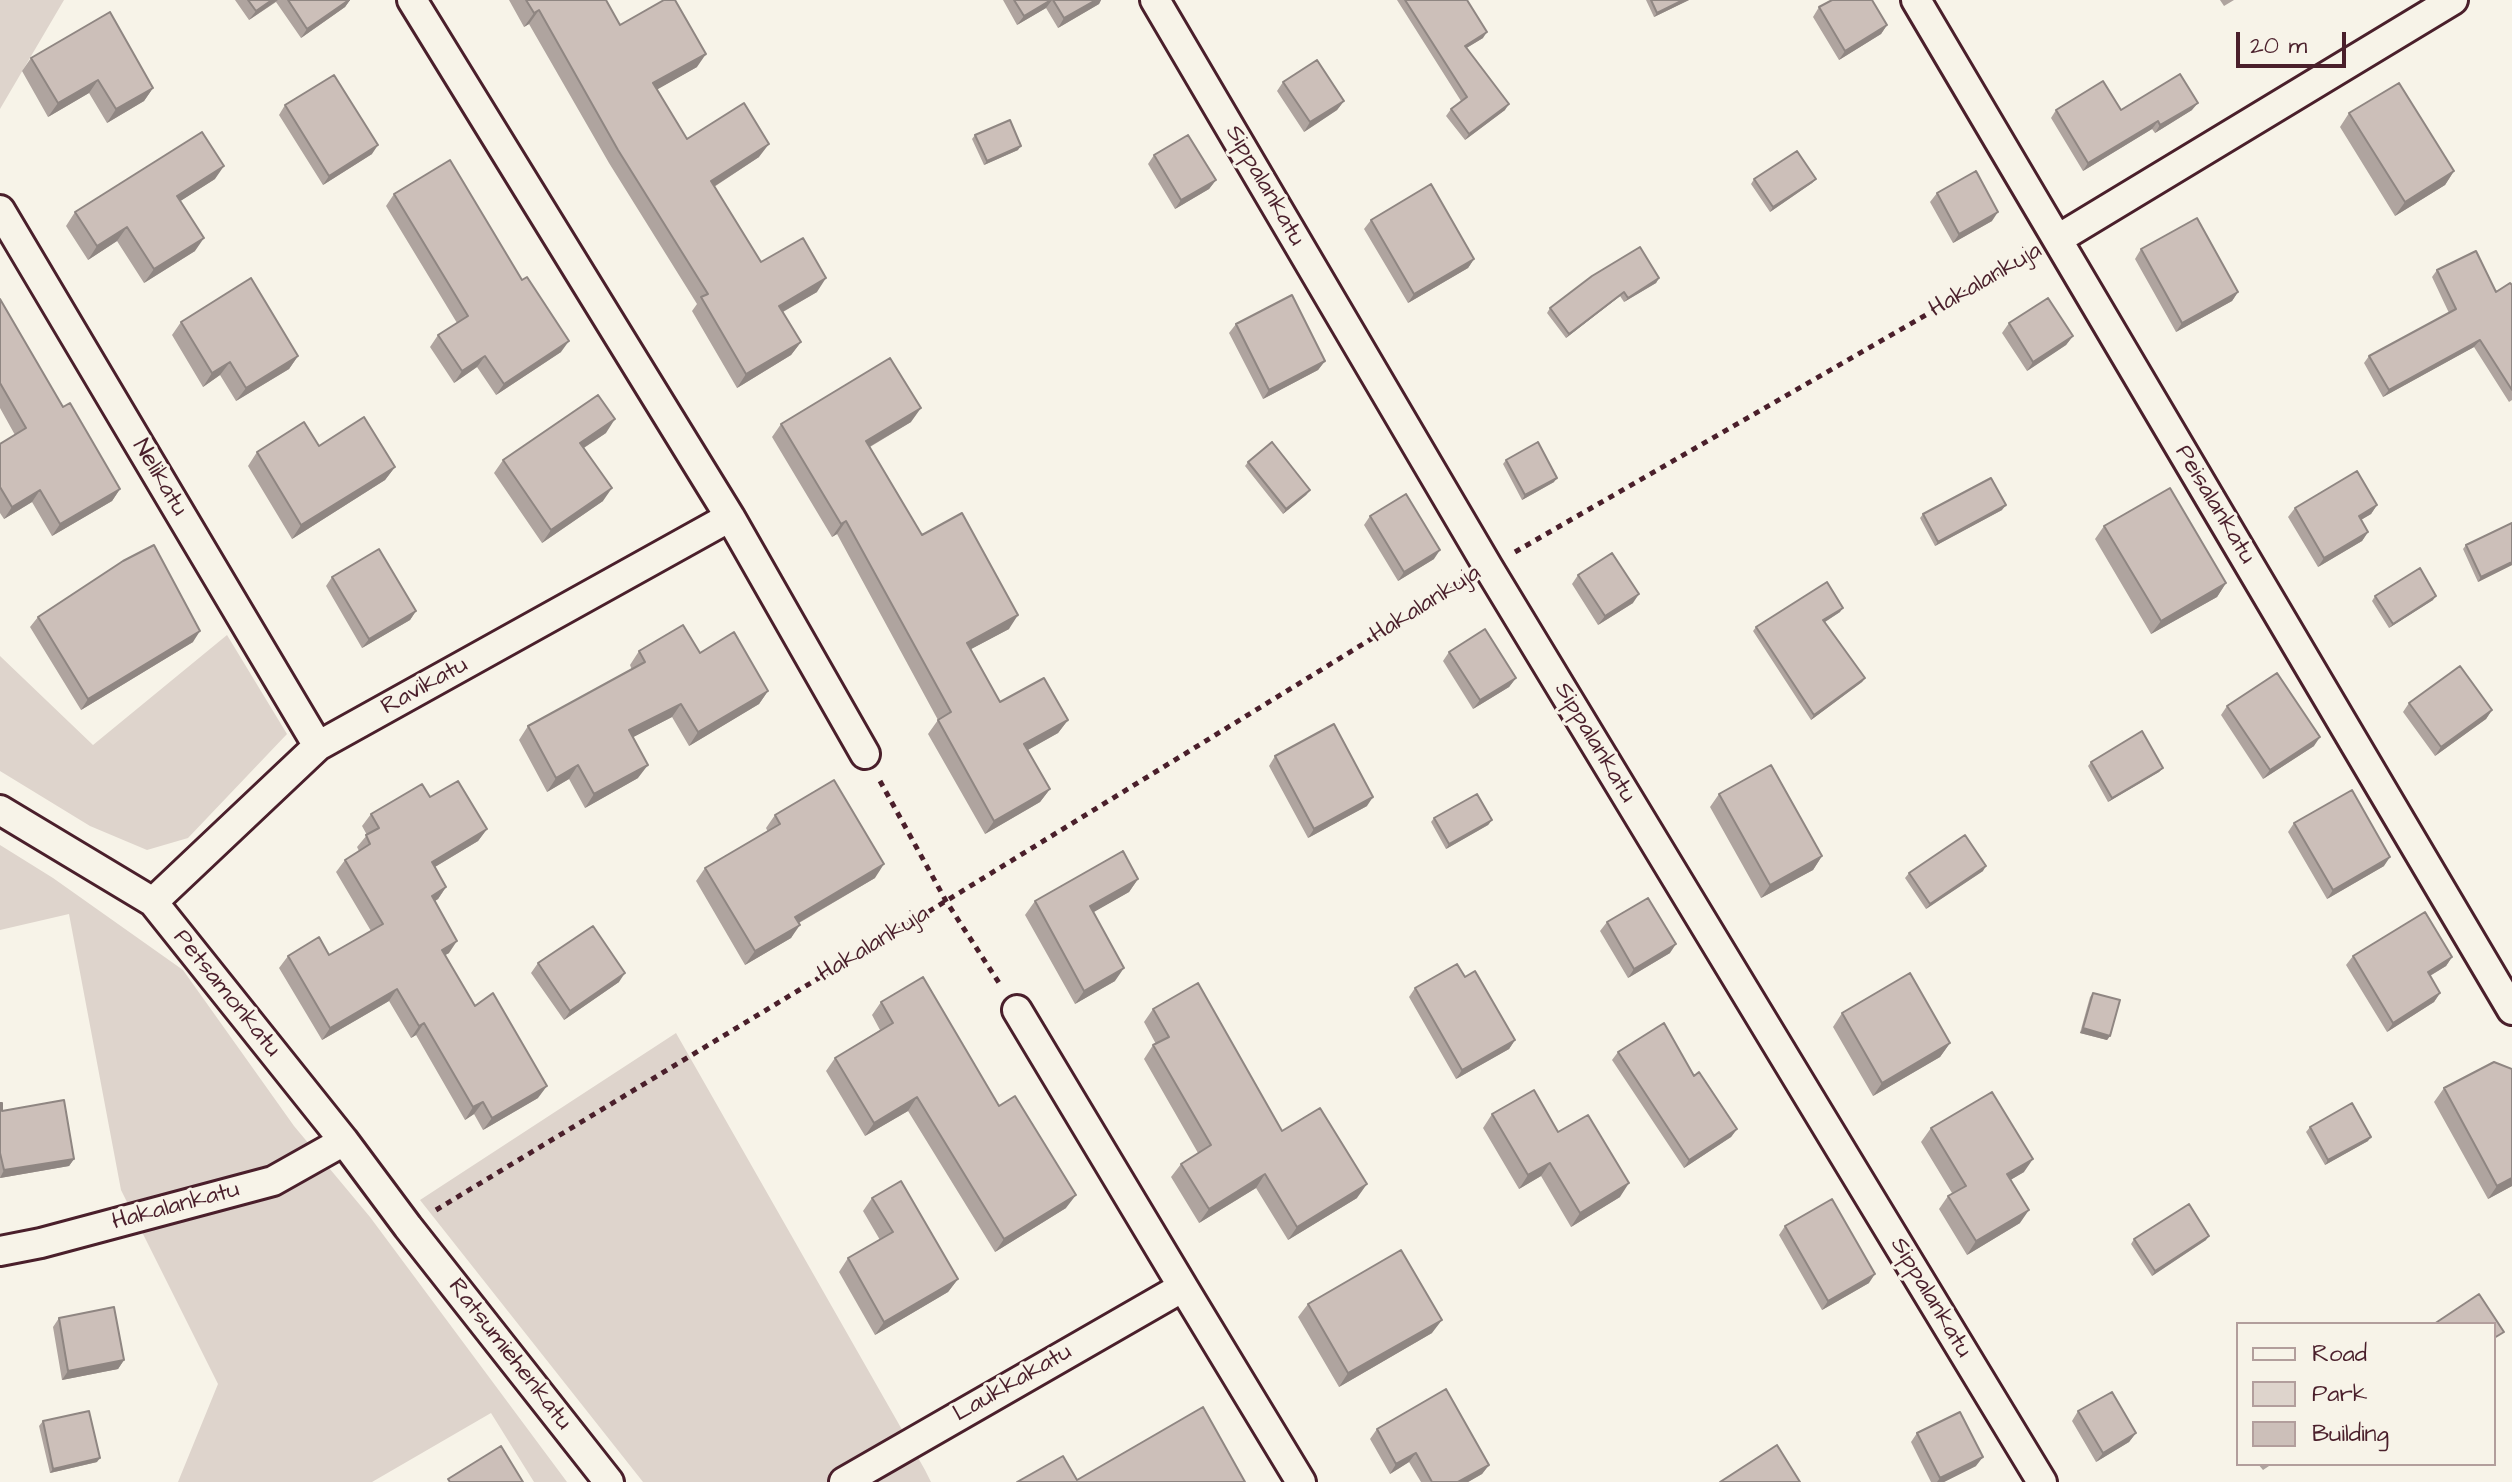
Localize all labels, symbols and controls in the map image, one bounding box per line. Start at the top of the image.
scale bar [2240,16,2350,66]
text: 20 m [2250,29,2307,63]
street label: Sippalankatu [1218,120,1310,252]
street label: Hakalankuja [1925,237,2047,325]
street label: Nelikatu [125,434,193,522]
street label: Peisalankatu [2167,441,2261,569]
street label: Hakalankuja [1365,560,1487,650]
street label: Ravikatu [377,652,473,722]
street label: Sippalankatu [1547,678,1641,808]
street label: Hakalankuja [813,900,935,990]
street label: Petsamonkatu [166,925,286,1063]
street label: Hakalankatu [109,1176,243,1238]
street label: Sippalankatu [1883,1233,1977,1363]
street label: Ratsumiehenkatu [441,1274,577,1436]
legend [2236,1322,2496,1466]
text: Road [2312,1337,2367,1371]
street label: Laukkakatu [949,1339,1077,1429]
text: Park [2312,1377,2368,1411]
text: Building [2312,1417,2389,1451]

